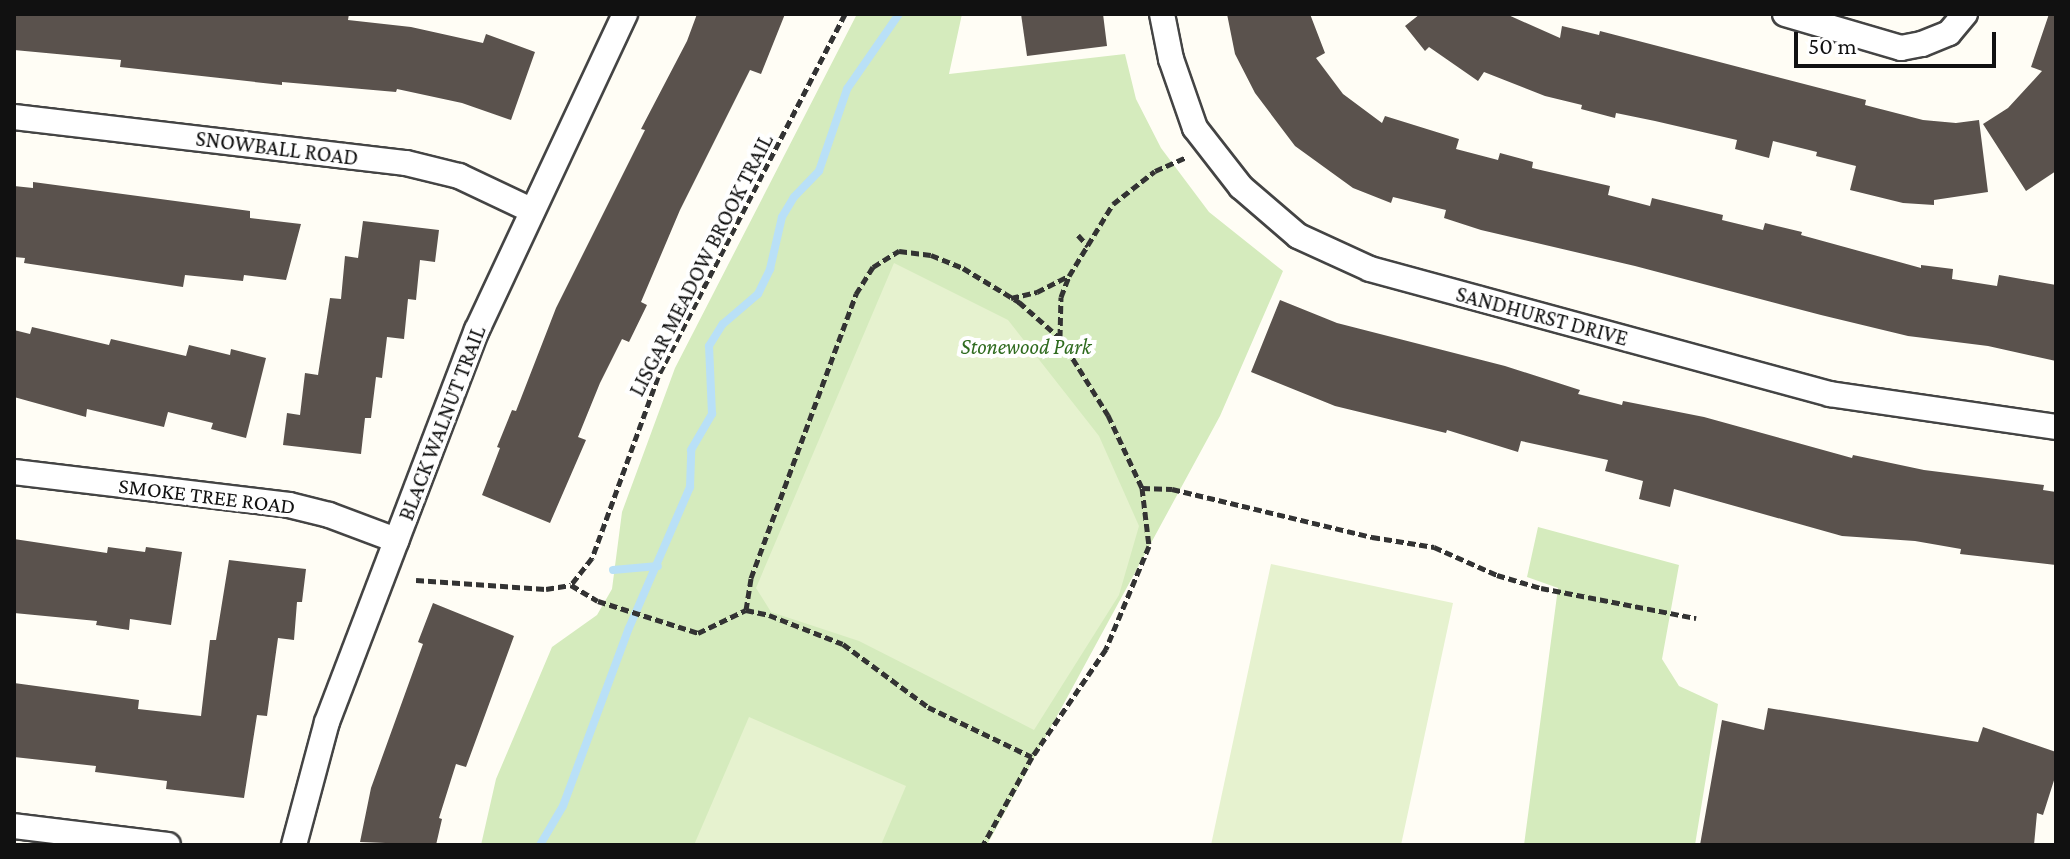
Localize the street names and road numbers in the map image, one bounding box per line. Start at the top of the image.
street label: SNOWBALL ROAD [194,125,360,171]
street label: LISGAR MEADOW BROOK TRAIL [623,130,779,400]
street label: SANDHURST DRIVE [1453,280,1631,352]
street label: BLACK WALNUT TRAIL [393,322,491,524]
street label: SMOKE TREE ROAD [117,472,297,520]

